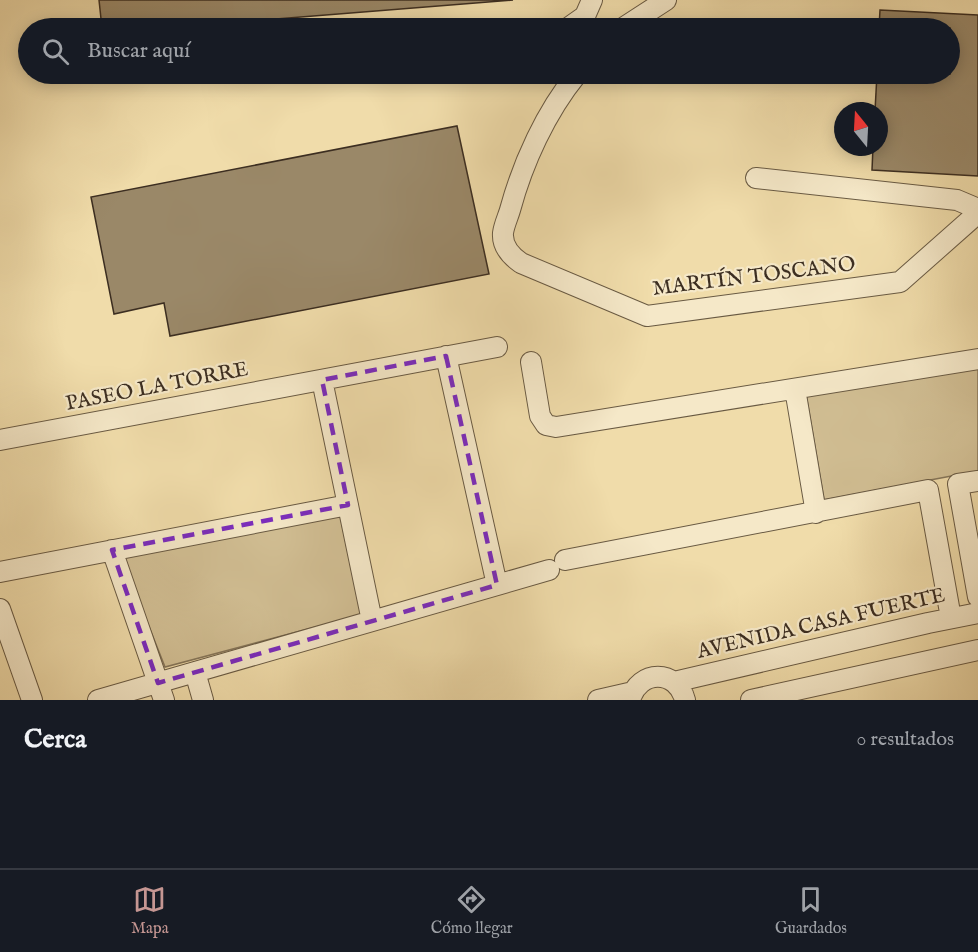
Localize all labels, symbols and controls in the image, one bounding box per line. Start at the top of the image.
search box [18,18,960,84]
icon: search [39,35,72,68]
text: Buscar aquí [87,37,190,65]
north arrow [834,102,888,156]
street label: MARTÍN TOSCANO [651,250,857,303]
street label: PASEO LA TORRE [63,356,251,418]
street label: AVENIDA CASA FUERTE [693,582,948,666]
text: Cerca [24,723,86,756]
text: 0 resultados [856,727,954,752]
tab: Mapa [131,883,169,939]
tab: Cómo llegar [431,883,513,939]
tab: Guardados [775,883,847,939]

